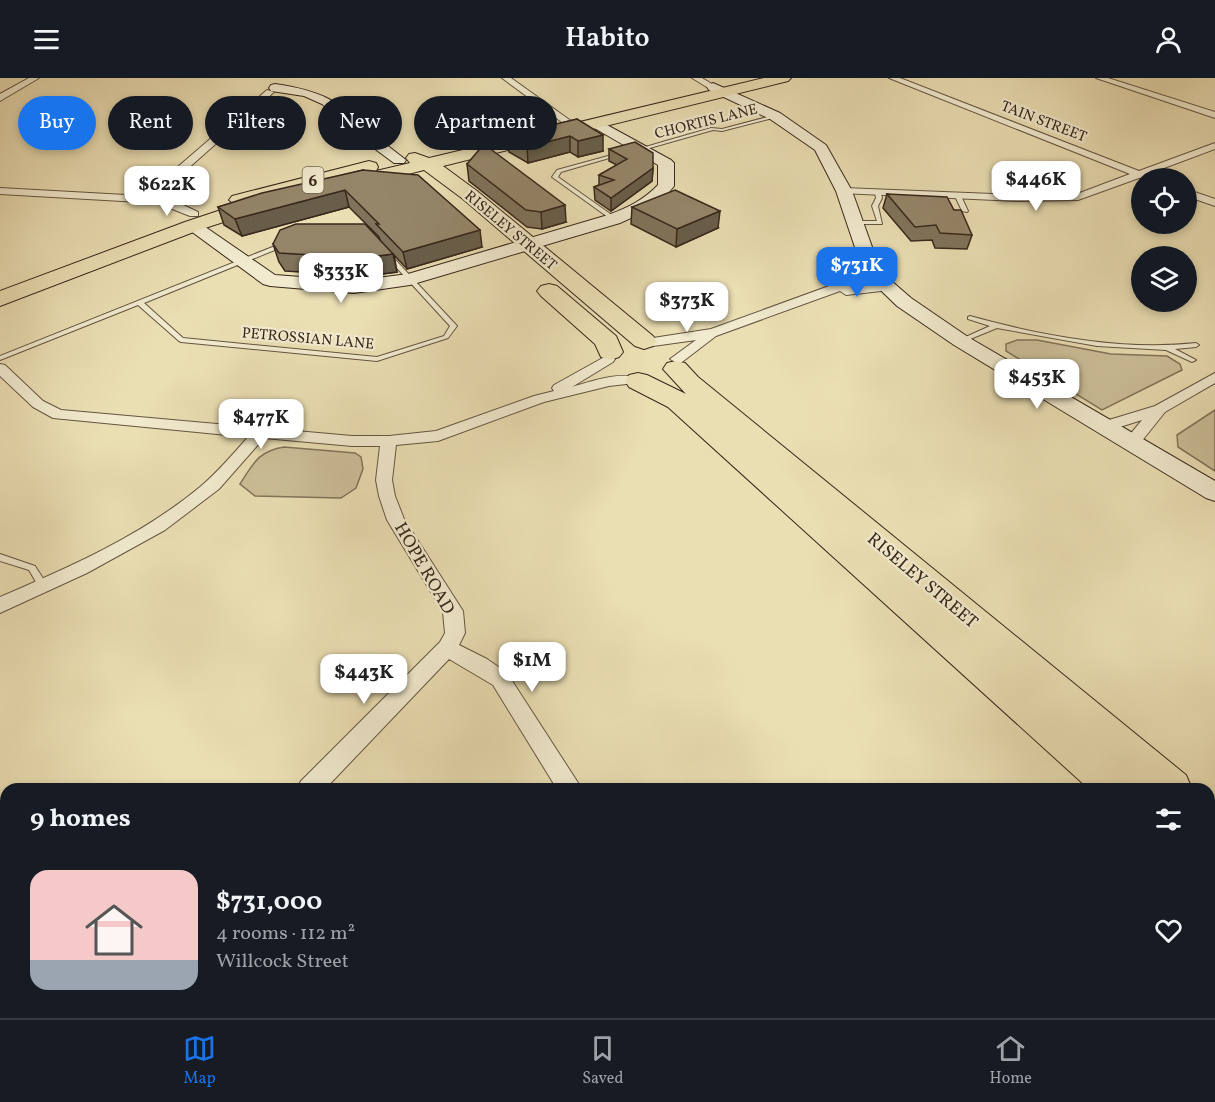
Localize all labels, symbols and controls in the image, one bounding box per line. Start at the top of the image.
text: Habito [565,20,650,58]
icon: menu [30,23,63,56]
icon: person [1152,23,1185,56]
chip: Buy [18,96,96,150]
chip: Rent [108,96,193,150]
chip: Filters [205,96,306,150]
chip: New [318,96,402,150]
chip: Apartment [414,96,557,150]
street label: TAIN STREET [997,96,1090,149]
street label: CHORTIS LANE [653,100,760,145]
pin: $446K [994,161,1078,212]
pin: $622K [125,166,209,217]
text: $446K [1006,166,1066,194]
road number: 6 [302,167,324,193]
map controls [1131,168,1197,312]
button: locate [1131,168,1197,234]
text: $622K [138,171,196,199]
street label: RISELEY STREET [459,186,561,276]
button: layers [1131,246,1197,312]
pin: $731K [815,247,899,298]
text: $731K [830,252,884,280]
pin: $333K [299,253,383,304]
text: $333K [313,258,369,286]
pin: $373K [645,282,729,333]
text: $373K [659,287,715,315]
street label: PETROSSIAN LANE [241,323,375,356]
pin: $453K [995,359,1079,410]
text: $453K [1008,364,1066,392]
pin: $477K [219,399,303,450]
text: $477K [233,404,289,432]
street label: HOPE ROAD [387,518,460,619]
street label: RISELEY STREET [861,527,983,635]
pin: $1M [503,642,561,693]
text: $1M [513,647,551,675]
pin: $443K [322,654,406,705]
text: $443K [334,659,394,687]
text: 9 homes [30,801,131,837]
icon: filters [1152,803,1185,836]
text: $731,000 [216,884,322,920]
icon: home [78,894,150,966]
icon: heart [1152,914,1185,947]
text: 4 rooms · 112 m² [216,920,355,948]
text: Willcock Street [216,948,349,976]
tab: Map [183,1032,216,1090]
tab: Saved [582,1032,623,1090]
tab: Home [990,1032,1032,1090]

